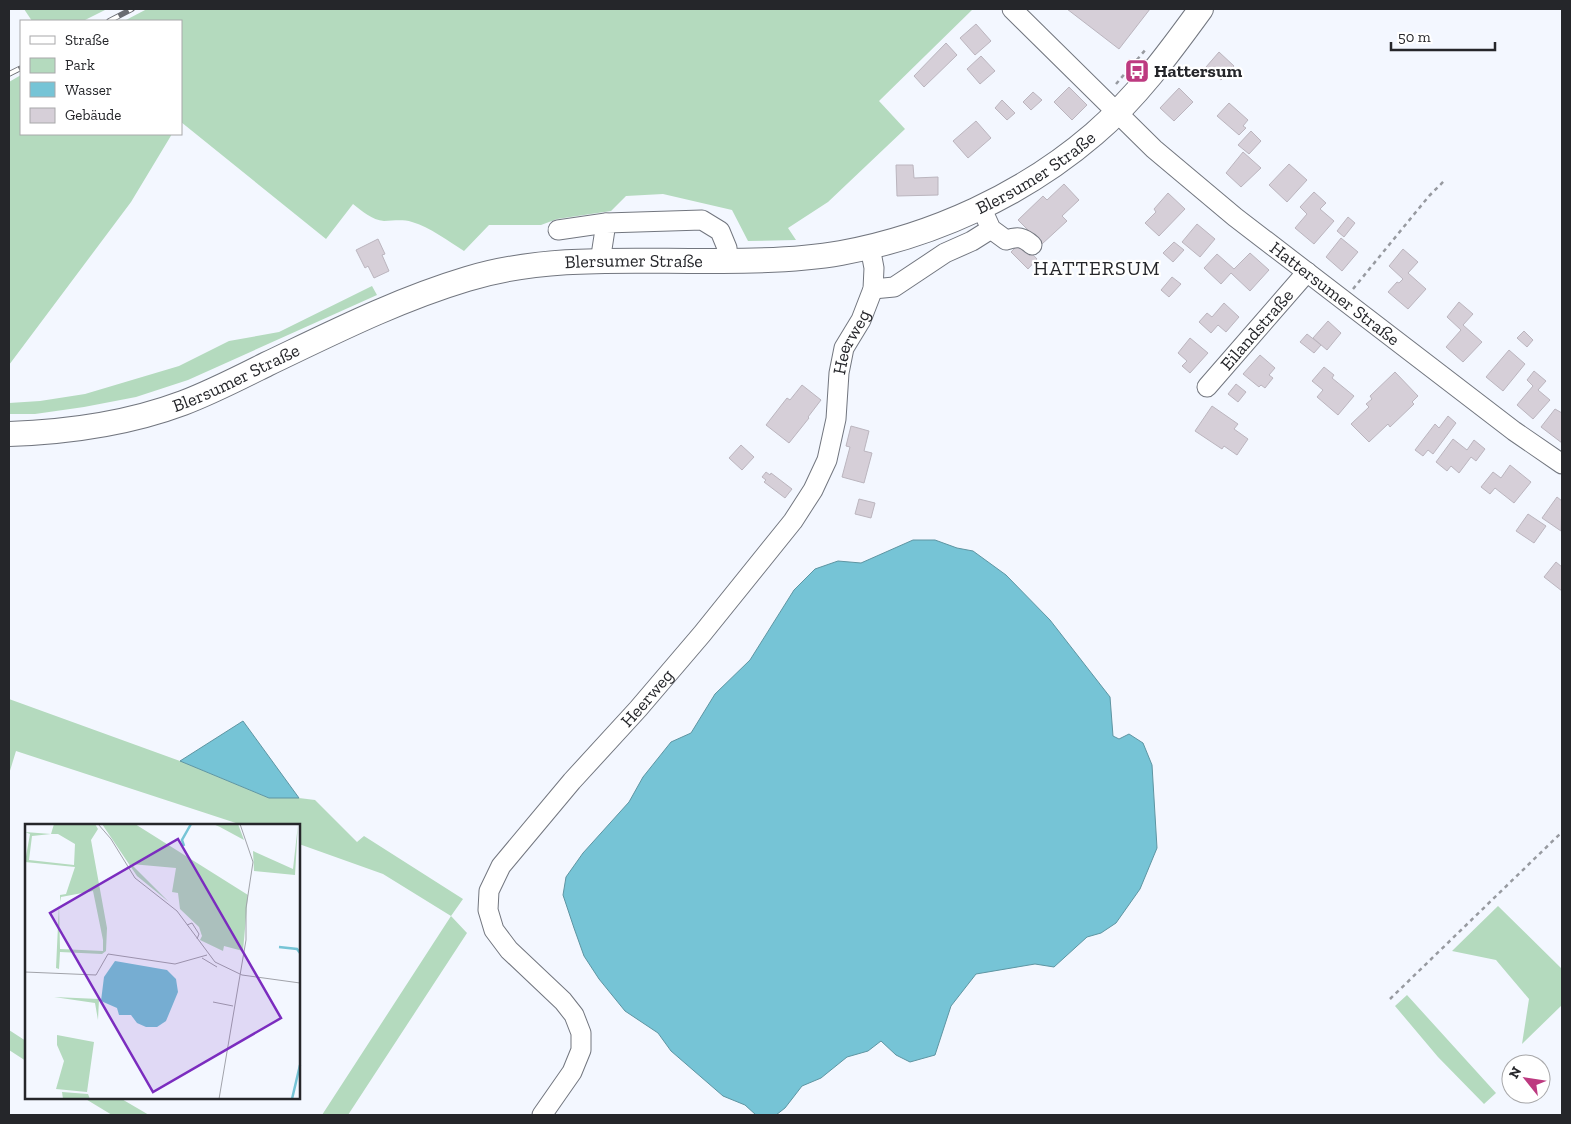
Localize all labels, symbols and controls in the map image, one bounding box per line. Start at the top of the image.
legend [20,20,182,135]
scale bar [1391,20,1495,52]
text: 50 m [1398,28,1431,46]
text: Straße [65,31,109,49]
text: Park [65,56,95,74]
bus stop icon: Hattersum [1124,58,1150,84]
place label: Hattersum [1154,60,1242,82]
text: Wasser [65,81,112,99]
text: Gebäude [65,106,121,124]
street label: Blersumer Straße [972,127,1100,219]
street label: Hattersumer Straße [1266,237,1404,350]
street label: Blersumer Straße [564,250,703,273]
district label: HATTERSUM [1033,256,1161,280]
street label: Eilandstraße [1216,285,1298,375]
street label: Heerweg [828,306,875,376]
street label: Blersumer Straße [169,339,303,417]
street label: Heerweg [616,664,678,732]
inset map [25,824,300,1099]
north arrow [1501,1054,1551,1104]
text: N [1505,1064,1525,1082]

